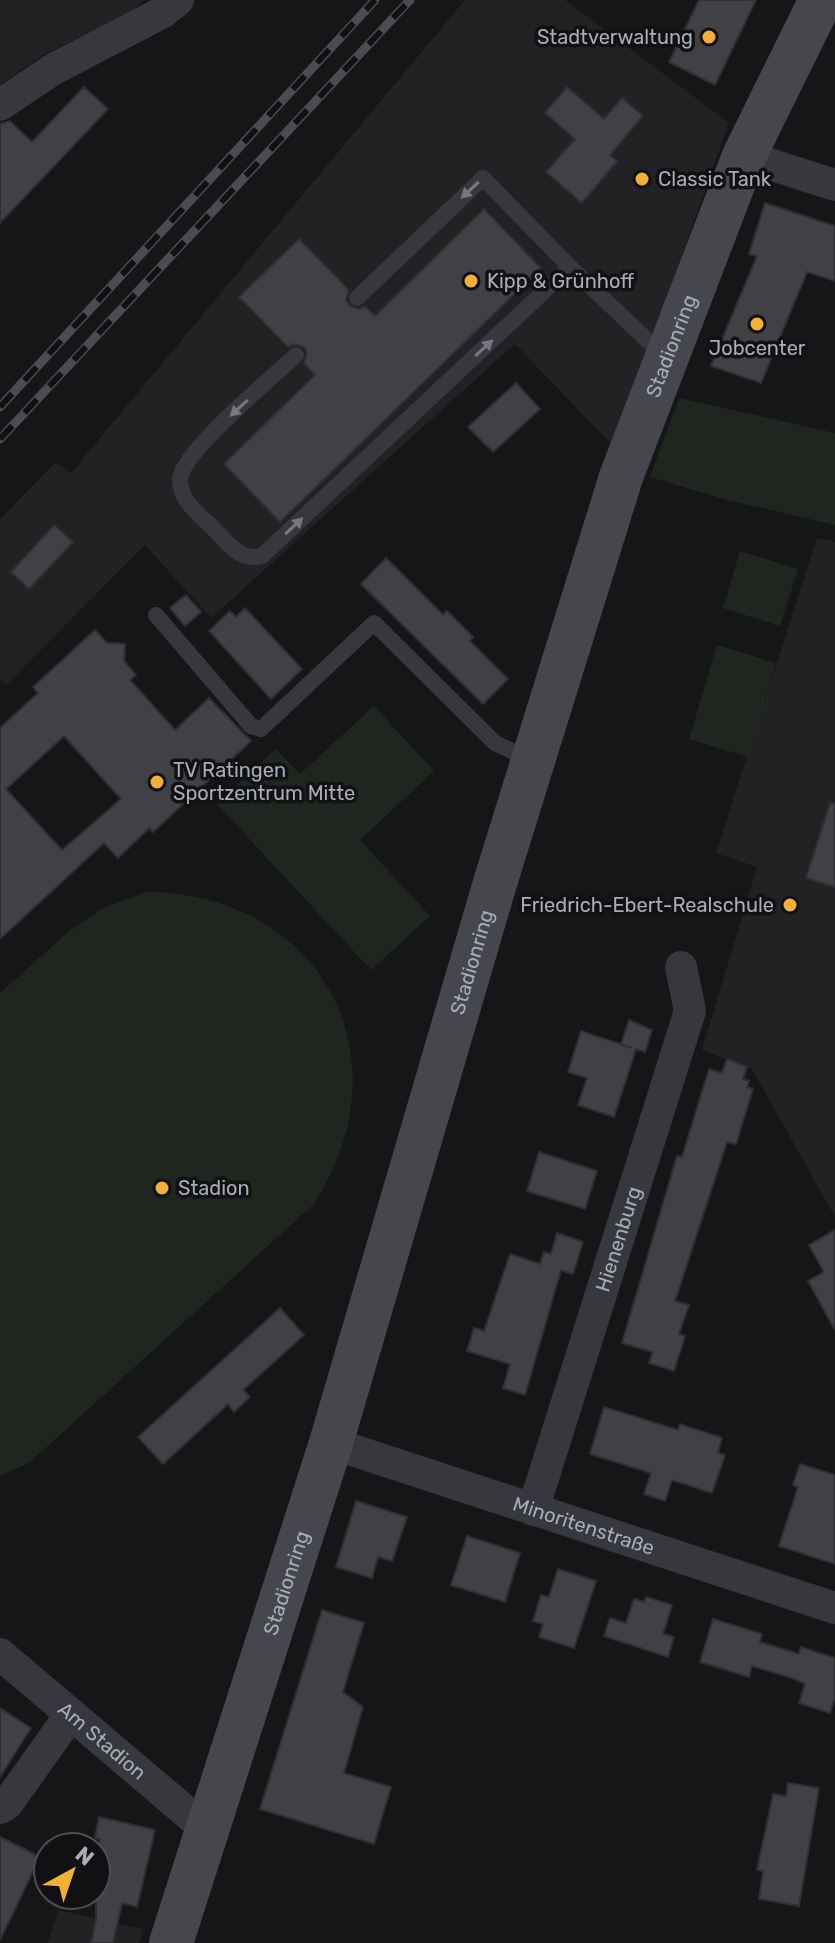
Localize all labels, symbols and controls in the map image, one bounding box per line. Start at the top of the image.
place label: Stadtverwaltung [537,25,693,49]
marker: Stadtverwaltung [700,28,718,46]
place label: Classic Tank [658,167,772,191]
marker: Classic Tank [633,170,651,188]
one-way arrow [461,180,480,198]
place label: Kipp & Grünhoff [487,269,634,293]
marker: Kipp & Grünhoff [462,272,480,290]
street label: Stadionring [641,291,702,401]
marker: Jobcenter [748,315,766,333]
place label: Jobcenter [709,336,806,360]
one-way arrow [474,339,493,357]
one-way arrow [230,399,249,417]
one-way arrow [285,517,304,535]
place label: TV Ratingen Sportzentrum Mitte [173,758,355,805]
marker: TV Ratingen Sportzentrum Mitte [148,773,166,791]
place label: Friedrich-Ebert-Realschule [520,893,774,917]
marker: Friedrich-Ebert-Realschule [781,896,799,914]
street label: Stadionring [445,907,499,1017]
place label: Stadion [178,1176,250,1200]
marker: Stadion [153,1179,171,1197]
street label: Hienenburg [590,1183,646,1295]
street label: Minoritenstraße [510,1491,658,1560]
street label: Stadionring [258,1528,314,1638]
street label: Am Stadion [53,1697,151,1785]
north arrow [32,1831,112,1911]
text: N [70,1841,99,1871]

